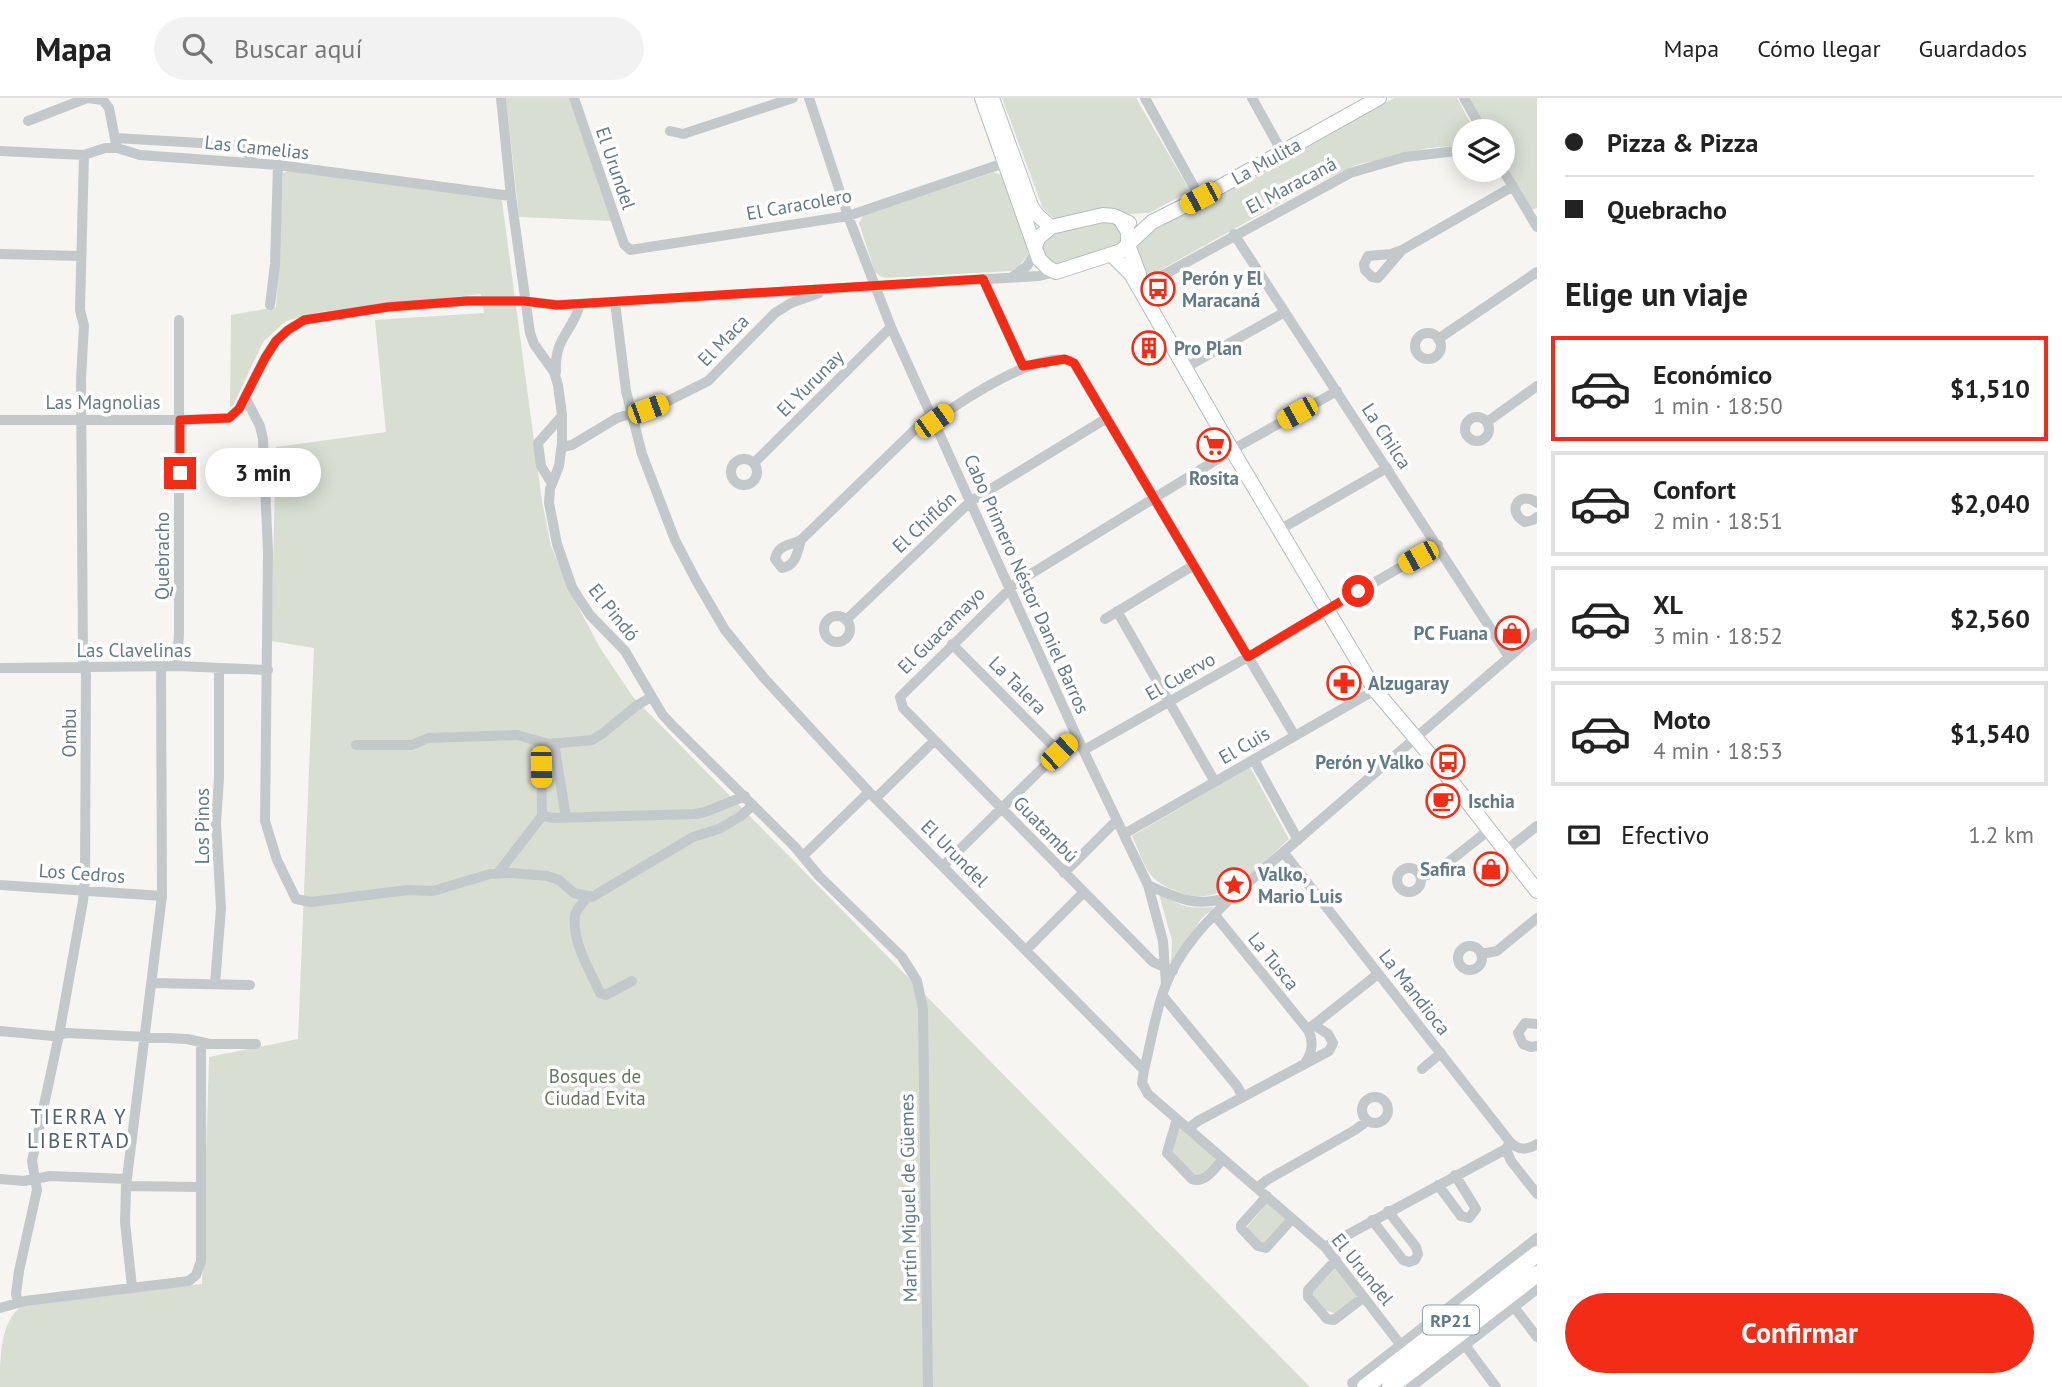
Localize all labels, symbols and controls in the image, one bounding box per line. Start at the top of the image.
search box [154,17,644,80]
text: Mapa [35,27,112,70]
icon: search [178,29,216,67]
text: Buscar aquí [234,32,362,65]
text: Mapa [1663,33,1719,64]
text: Cómo llegar [1757,33,1881,64]
text: Guardados [1919,33,2027,64]
map controls [1452,119,1515,182]
button: layers [1452,119,1515,182]
street label: El Urundel [591,124,641,213]
text: Pizza & Pizza [1607,126,1758,159]
street label: Las Camelias [204,130,310,164]
street label: La Mulita [1227,132,1305,190]
street label: El Maracaná [1242,151,1340,219]
car [1177,179,1224,217]
street label: El Caracolero [744,183,854,225]
text: Quebracho [1607,193,1727,226]
place label: Perón y El Maracaná [1182,266,1263,312]
bus stop icon: Perón y El Maracaná [1139,270,1177,308]
text: Elige un viaje [1565,273,1748,315]
street label: El Maca [692,309,754,371]
building icon: Pro Plan [1130,329,1168,367]
place label: Pro Plan [1174,336,1242,360]
street label: El Yurunay [771,344,849,422]
icon: car [1569,357,1632,420]
text: Económico [1653,358,1772,391]
text: $1,510 [1950,372,2030,405]
street label: Las Magnolias [45,390,161,414]
text: 1 min · 18:50 [1653,391,1783,420]
car [625,392,672,426]
car [1274,394,1321,432]
street label: La Chilca [1357,399,1417,473]
car [911,400,958,442]
supermarket icon: Rosita [1195,426,1233,464]
callout: 3 min [204,448,320,498]
street label: Cabo Primero Néstor Daniel Barros [959,451,1095,717]
route end [164,457,196,489]
text: 3 min [235,458,291,487]
place label: Rosita [1189,466,1239,490]
icon: car [1569,472,1632,535]
text: Confort [1653,473,1736,506]
street label: El Chiflón [887,486,961,558]
text: $2,040 [1950,487,2030,520]
text: 2 min · 18:51 [1653,506,1783,535]
street label: Quebracho [150,512,174,600]
car [1395,538,1442,576]
route start [1342,575,1374,607]
street label: El Pindó [583,578,645,646]
street label: El Guacamayo [892,581,990,679]
icon: car [1569,587,1632,650]
text: XL [1653,588,1683,621]
text: $2,560 [1950,602,2030,635]
shop icon: PC Fuana [1493,614,1531,652]
place label: PC Fuana [1414,621,1488,645]
text: 3 min · 18:52 [1653,621,1783,650]
street label: Las Clavelinas [77,638,191,662]
street label: El Cuervo [1141,646,1219,706]
street label: La Talera [984,651,1052,719]
pharmacy icon: Alzugaray [1325,664,1363,702]
place label: Alzugaray [1368,671,1450,695]
icon: car [1569,702,1632,765]
text: Moto [1653,703,1711,736]
street label: Ombu [57,709,81,757]
text: $1,540 [1950,717,2030,750]
street label: El Cuis [1214,721,1274,769]
car [1037,730,1082,774]
text: 4 min · 18:53 [1653,736,1783,765]
bus stop icon: Perón y Valko [1429,743,1467,781]
car [531,746,552,788]
place label: Perón y Valko [1315,750,1424,774]
cafe icon: Ischia [1424,782,1462,820]
street label: Los Pinos [190,788,214,864]
place label: Ischia [1468,789,1515,813]
street label: Guatambú [1009,791,1083,867]
street label: El Urundel [916,814,994,892]
icon: cash [1565,816,1603,854]
text: Efectivo [1621,818,1710,851]
text: 1.2 km [1968,820,2034,849]
shop icon: Safira [1472,850,1510,888]
place label: Safira [1420,857,1466,881]
street label: Los Cedros [38,858,126,888]
place label: Valko, Mario Luis [1257,862,1343,908]
place icon: Valko, Mario Luis [1215,866,1253,904]
street label: La Tusca [1243,927,1305,995]
street label: La Mandioca [1374,944,1456,1040]
park label: Bosques de Ciudad Evita [544,1064,646,1110]
street label: Martín Miguel de Güemes [894,1093,922,1303]
district label: TIERRA Y LIBERTAD [27,1103,131,1154]
street label: El Urundel [1327,1228,1400,1310]
button: Confirmar [1565,1293,2034,1373]
road number: RP21 [1423,1306,1479,1335]

